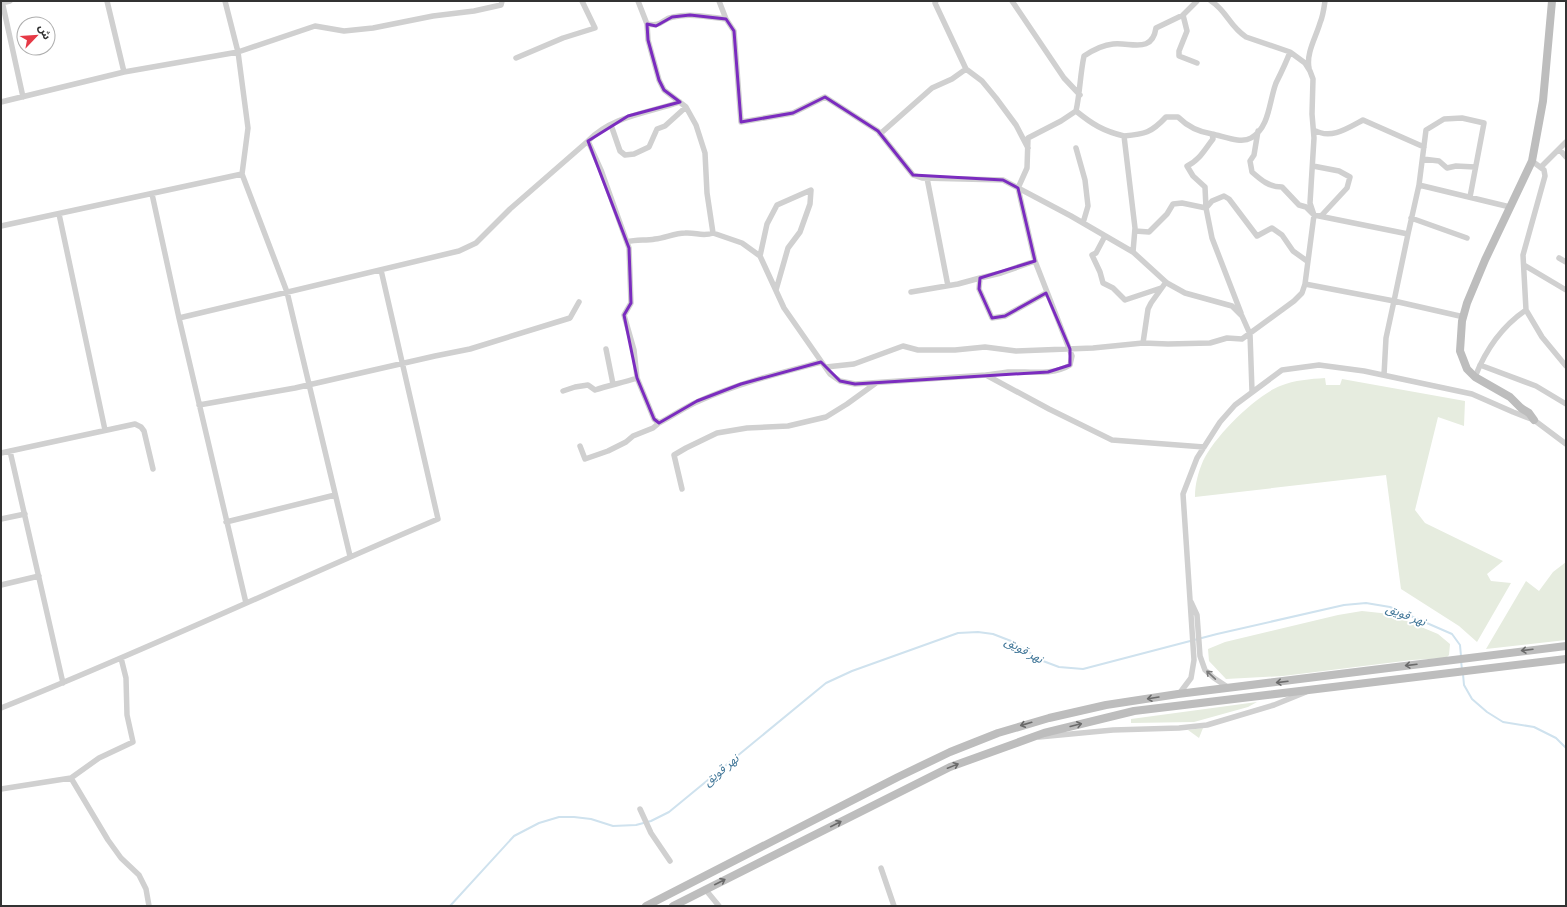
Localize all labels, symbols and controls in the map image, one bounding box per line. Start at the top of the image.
north arrow [16,16,56,56]
text: ش [36,22,55,42]
water label: نهر قويق [1384,600,1429,630]
water label: نهر قويق [1002,633,1047,668]
one-way arrow [1521,647,1534,654]
one-way arrow [1405,661,1418,669]
one-way arrow [1206,671,1216,680]
one-way arrow [1276,678,1289,685]
one-way arrow [1147,694,1160,702]
one-way arrow [1020,721,1033,728]
one-way arrow [1069,721,1082,728]
water label: نهر قويق [700,750,743,789]
one-way arrow [946,762,958,770]
one-way arrow [830,820,842,827]
one-way arrow [714,878,726,885]

